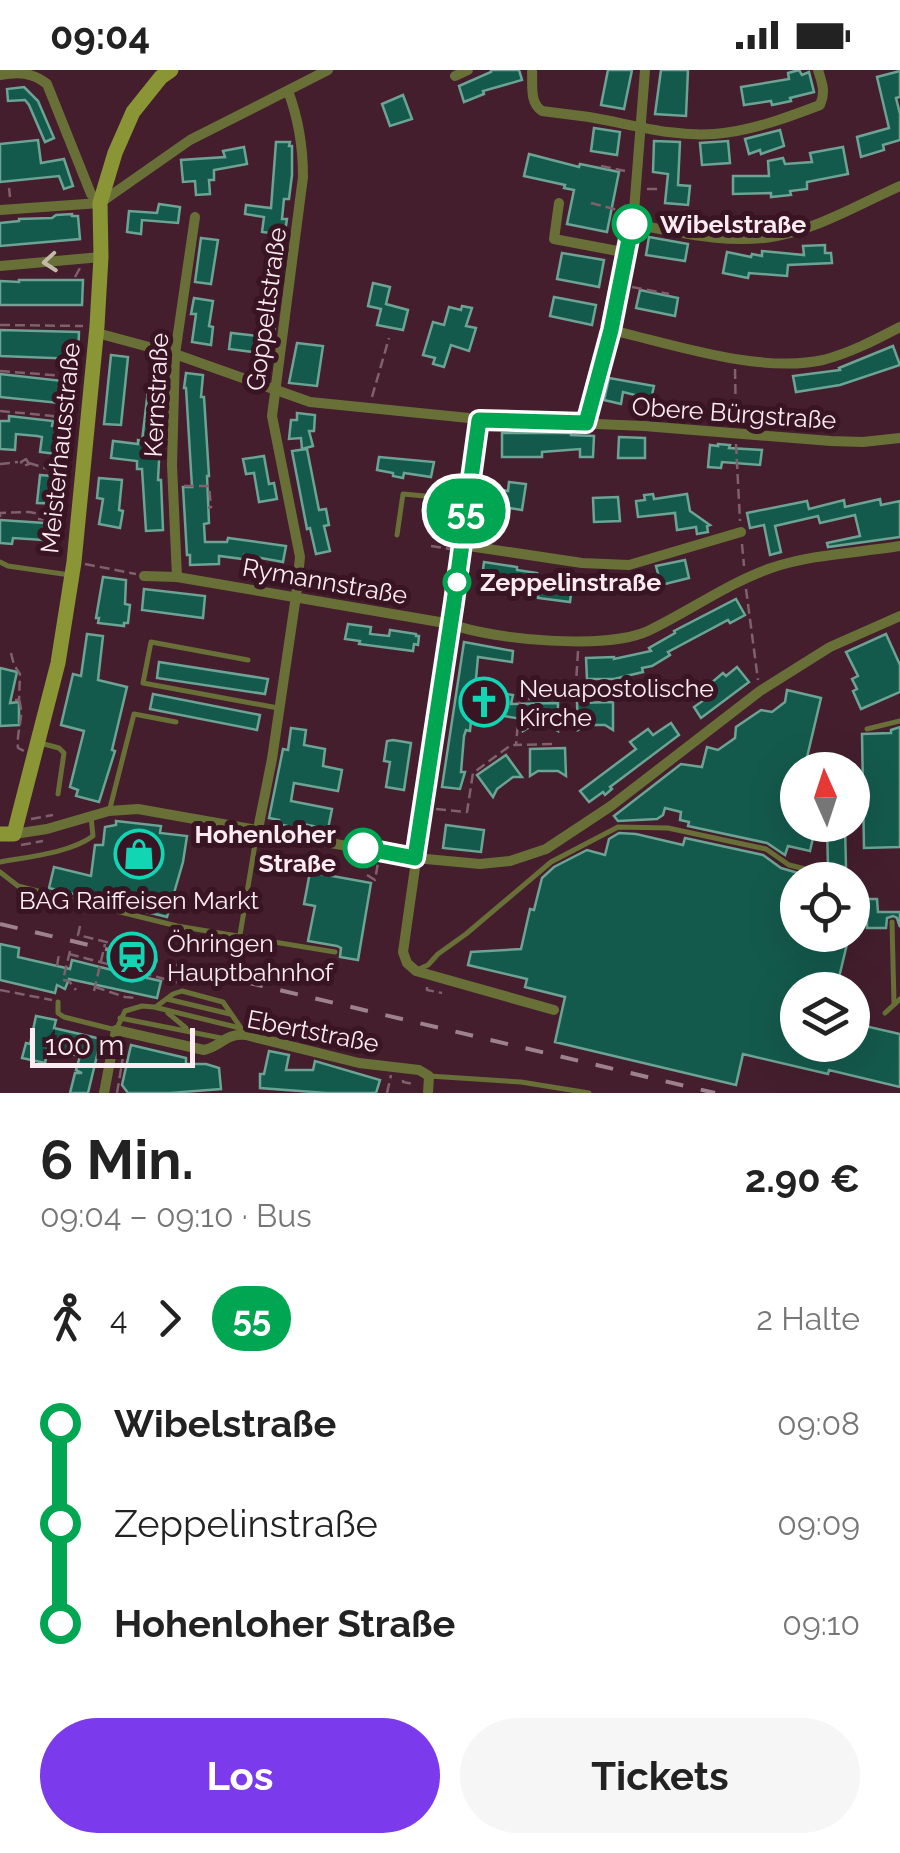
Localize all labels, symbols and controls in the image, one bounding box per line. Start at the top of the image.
text: 09:04 [50,13,150,58]
marker: Wibelstraße [613,205,651,243]
place label: Wibelstraße [660,209,806,239]
street label: Goppeltstraße [240,225,292,393]
one-way arrow [42,250,58,272]
street label: Kernstraße [138,332,174,458]
street label: Meisterhausstraße [34,341,86,555]
street label: Obere Bürgstraße [631,391,837,435]
line badge: 55 [421,478,511,544]
text: 55 [447,491,485,532]
street label: Rymannstraße [240,552,410,610]
place label: Zeppelinstraße [480,567,661,597]
marker: Zeppelinstraße [444,569,470,595]
place label: Neuapostolische Kirche [519,673,714,732]
church icon: Neuapostolische Kirche [458,676,510,728]
north arrow [780,752,870,842]
map controls [780,752,870,1062]
place label: Hohenloher Straße [194,819,336,878]
shop icon: BAG Raiffeisen Markt [113,828,165,880]
marker: Hohenloher Straße [344,829,382,867]
button: locate [780,862,870,952]
place label: BAG Raiffeisen Markt [19,885,260,915]
place label: Öhringen Hauptbahnhof [167,928,335,987]
station icon: Öhringen Hauptbahnhof [106,931,158,983]
button: layers [780,972,870,1062]
street label: Ebertstraße [244,1004,382,1058]
scale bar [30,1023,195,1068]
text: 100 m [45,1029,124,1062]
text: 6 Min. [40,1127,194,1192]
text: 2.90 € [745,1156,860,1201]
text: 09:04 – 09:10 · Bus [40,1197,312,1234]
icon: walk [40,1291,95,1346]
icon: forward [142,1291,197,1346]
text: 55 [232,1298,271,1339]
text: 4 [110,1300,127,1337]
text: 2 Halte [756,1300,860,1337]
text: Wibelstraße [114,1401,336,1446]
text: 09:08 [777,1405,860,1442]
text: Zeppelinstraße [114,1501,378,1546]
text: 09:09 [777,1505,860,1542]
text: Hohenloher Straße [114,1601,455,1646]
text: 09:10 [782,1605,860,1642]
button: Los [40,1718,440,1833]
button: Tickets [460,1718,860,1833]

